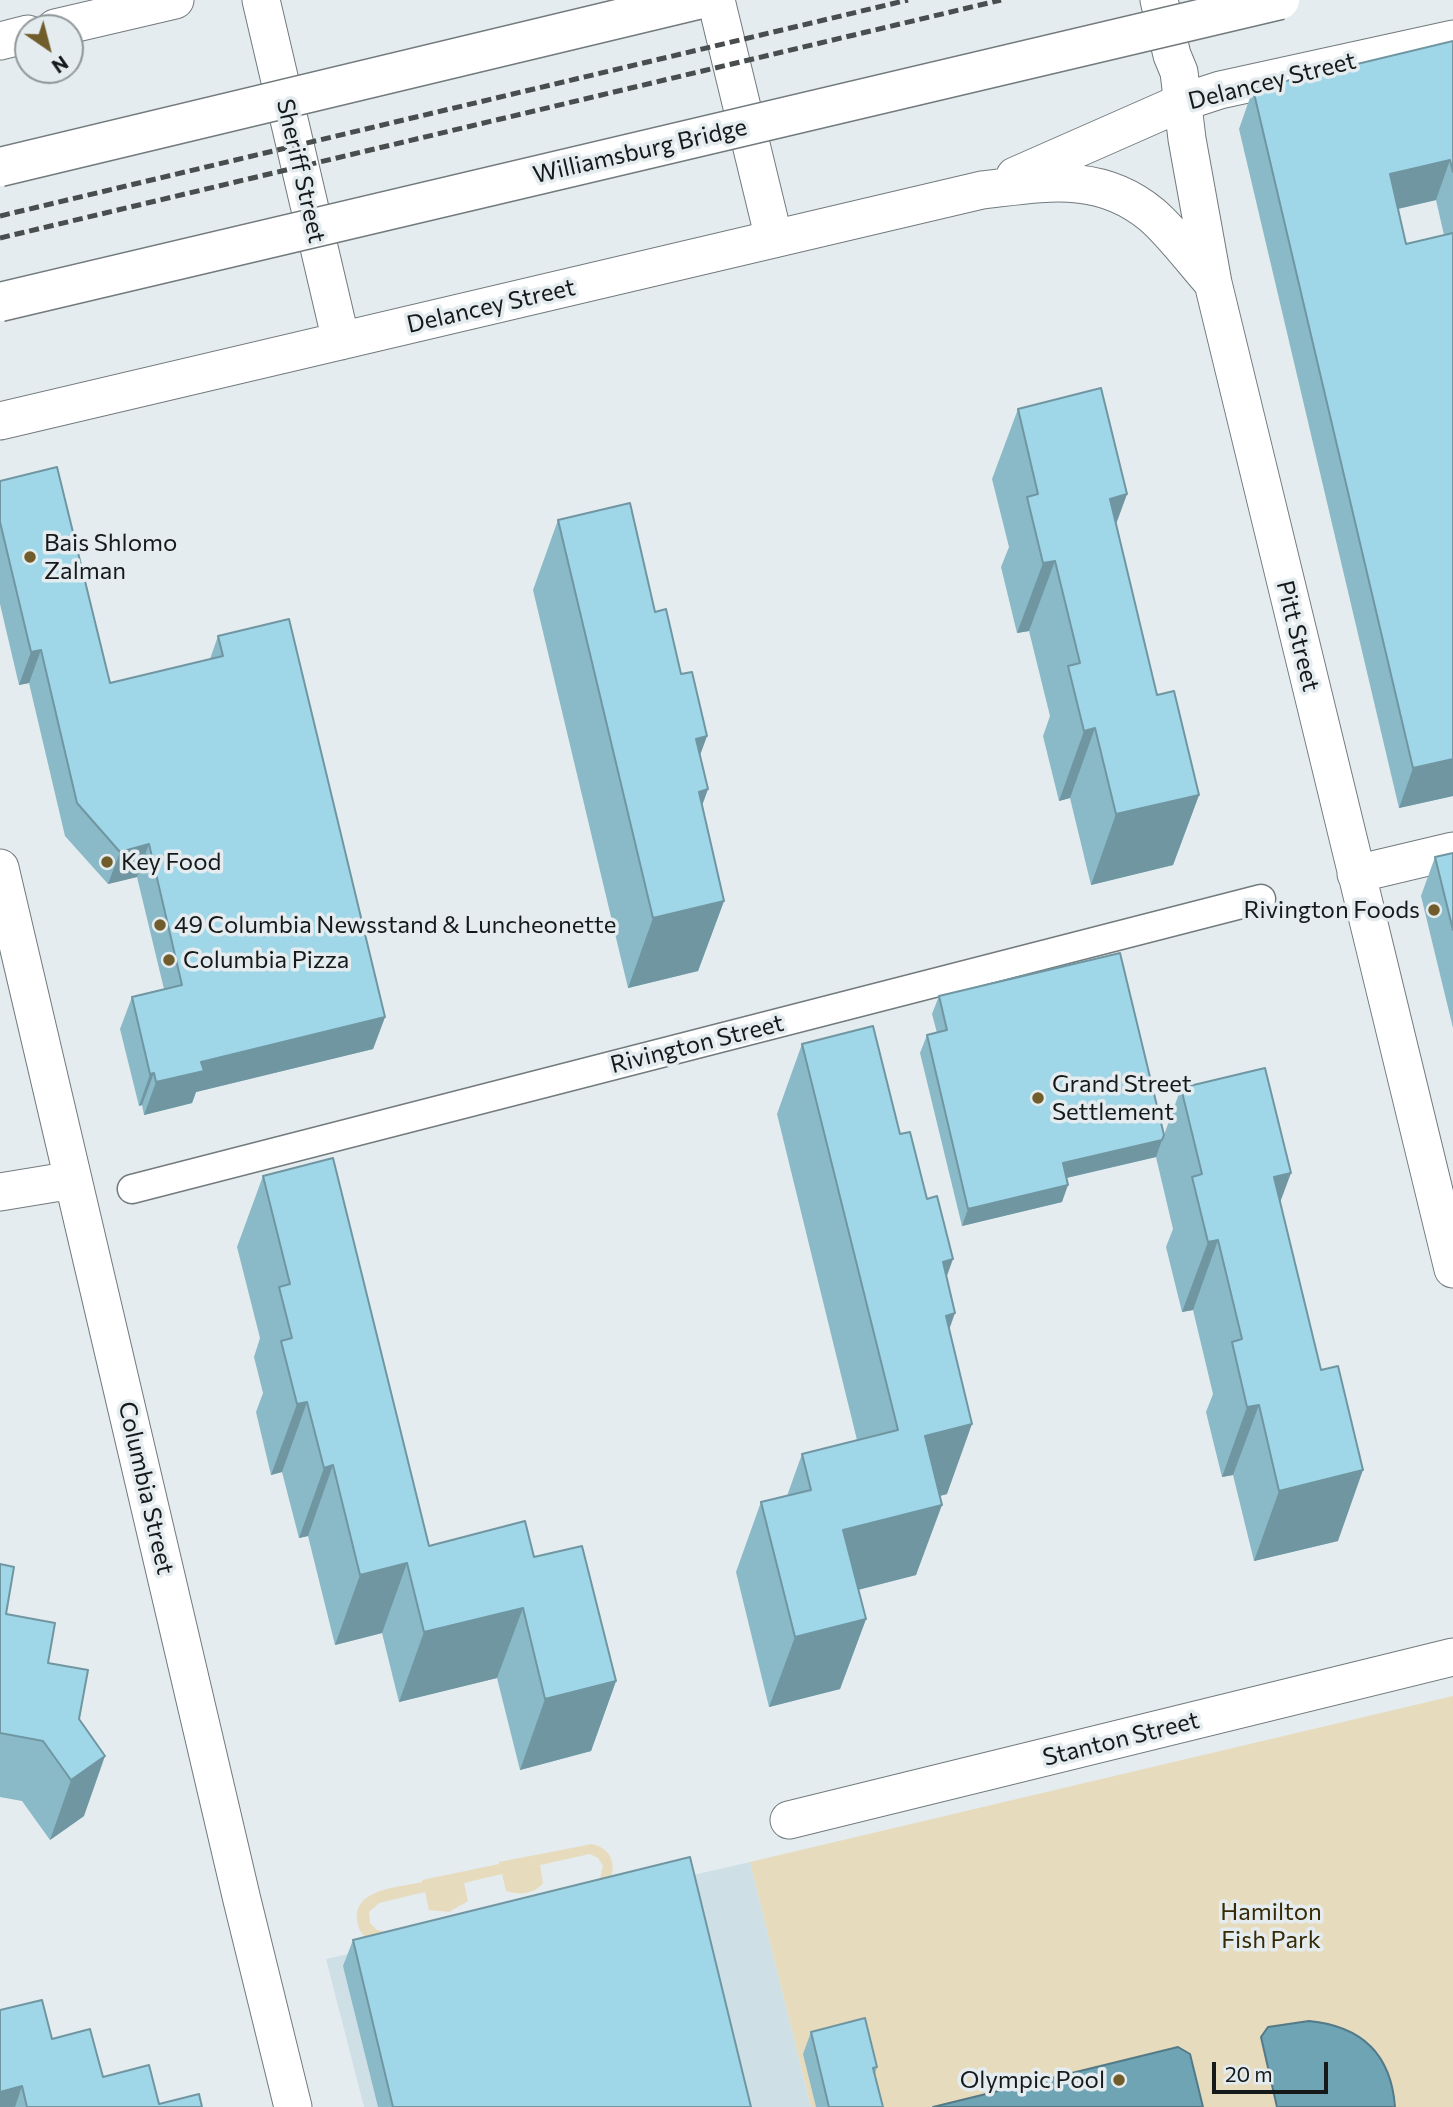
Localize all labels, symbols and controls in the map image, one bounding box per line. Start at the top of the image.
north arrow [14,14,84,84]
street label: Delancey Street [1185,46,1359,116]
text: N [48,51,73,78]
street label: Sheriff Street [270,96,332,246]
street label: Williamsburg Bridge [530,112,750,190]
street label: Delancey Street [404,273,578,339]
place label: Bais Shlomo Zalman [44,529,177,585]
marker: Bais Shlomo Zalman [22,549,38,565]
street label: Pitt Street [1270,578,1326,694]
place label: Key Food [121,848,221,876]
marker: Key Food [99,854,115,870]
place label: Rivington Foods [1243,896,1420,924]
marker: Rivington Foods [1426,902,1442,918]
place label: 49 Columbia Newsstand & Luncheonette [174,911,616,939]
marker: 49 Columbia Newsstand & Luncheonette [152,917,168,933]
place label: Columbia Pizza [183,946,349,974]
marker: Columbia Pizza [161,952,177,968]
street label: Rivington Street [607,1009,787,1079]
place label: Grand Street Settlement [1052,1070,1192,1126]
marker: Grand Street Settlement [1030,1090,1046,1106]
street label: Columbia Street [112,1399,180,1577]
street label: Stanton Street [1040,1706,1202,1772]
park label: Hamilton Fish Park [1220,1898,1322,1954]
scale bar [1215,2048,1330,2092]
text: 20 m [1225,2061,1273,2086]
place label: Olympic Pool [960,2066,1105,2094]
marker: Olympic Pool [1111,2072,1127,2088]

